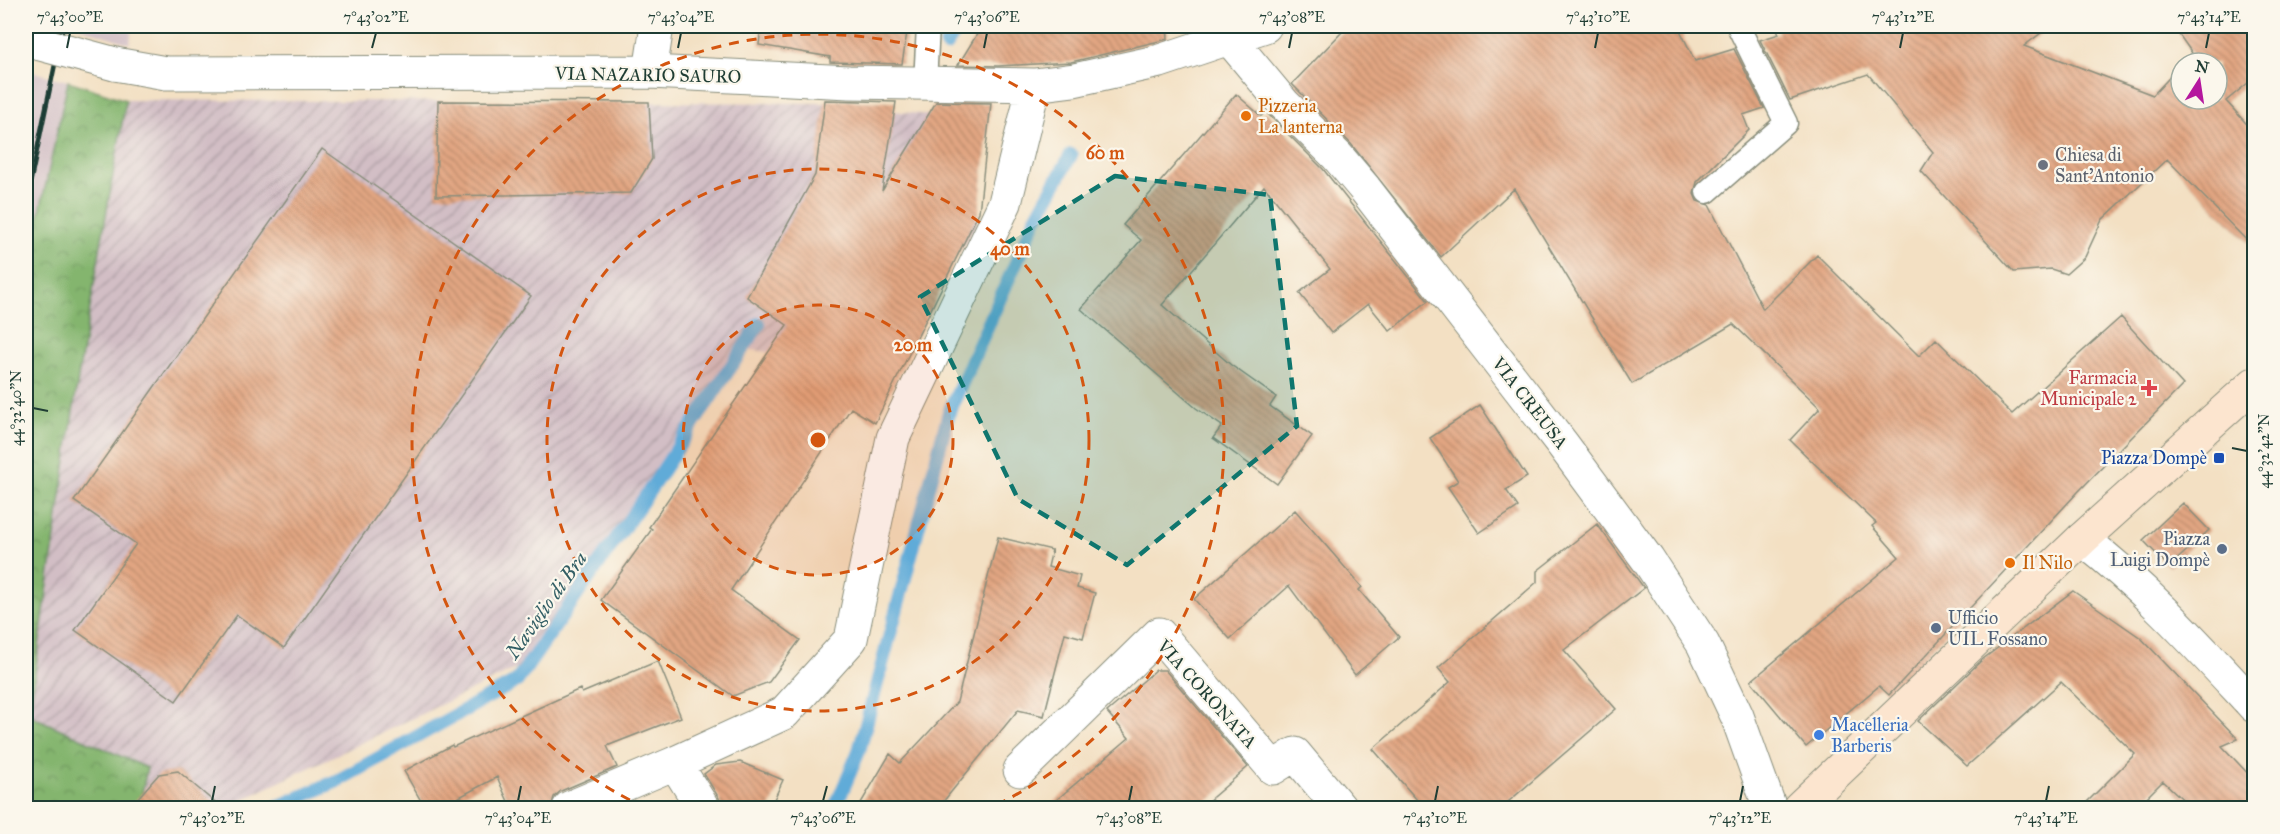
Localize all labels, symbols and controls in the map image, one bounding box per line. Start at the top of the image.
text: 7°43'00"E [37,8,104,26]
text: 7°43'02"E [343,8,409,26]
text: 7°43'04"E [648,8,714,26]
text: 7°43'06"E [954,8,1020,26]
text: 7°43'08"E [1259,8,1325,26]
text: 7°43'10"E [1566,8,1630,26]
text: 7°43'12"E [1872,8,1935,26]
text: 7°43'14"E [2177,8,2241,26]
north arrow [2169,51,2229,111]
text: N [2193,56,2211,78]
street label: VIA NAZARIO SAURO [554,62,741,88]
place label: Pizzeria La lanterna [1258,95,1343,138]
marker: Pizzeria La lanterna [1239,109,1253,123]
text: 60 m [1086,142,1125,164]
place label: Chiesa di Sant'Antonio [2055,144,2154,187]
marker: Chiesa di Sant'Antonio [2036,158,2050,172]
text: 40 m [990,238,1031,261]
text: 20 m [894,334,933,356]
street label: VIA CREUSA [1487,352,1573,453]
place label: Farmacia Municipale 2 [2040,367,2137,410]
text: 44°32'40"N [7,370,25,446]
marker: Farmacia Municipale 2 [2142,381,2156,395]
text: 44°32'42"N [2255,413,2273,488]
centre of rings [808,430,828,450]
place label: Piazza Dompè [2101,447,2207,469]
marker: Piazza Dompè [2212,451,2226,465]
place label: Piazza Luigi Dompè [2110,528,2210,572]
marker: Piazza Luigi Dompè [2215,542,2229,556]
water label: Naviglio di Bra [500,547,592,664]
place label: Il Nilo [2022,552,2073,574]
marker: Il Nilo [2003,556,2017,570]
place label: Ufficio UIL Fossano [1948,607,2047,650]
marker: Ufficio UIL Fossano [1929,621,1943,635]
street label: VIA CORONATA [1152,634,1262,753]
place label: Macelleria Barberis [1831,714,1909,757]
marker: Macelleria Barberis [1812,728,1826,742]
text: 7°43'02"E [179,809,245,827]
text: 7°43'04"E [485,809,551,827]
text: 7°43'06"E [790,809,856,827]
text: 7°43'08"E [1096,809,1162,827]
text: 7°43'10"E [1403,809,1467,827]
text: 7°43'12"E [1709,809,1772,827]
text: 7°43'14"E [2014,809,2078,827]

